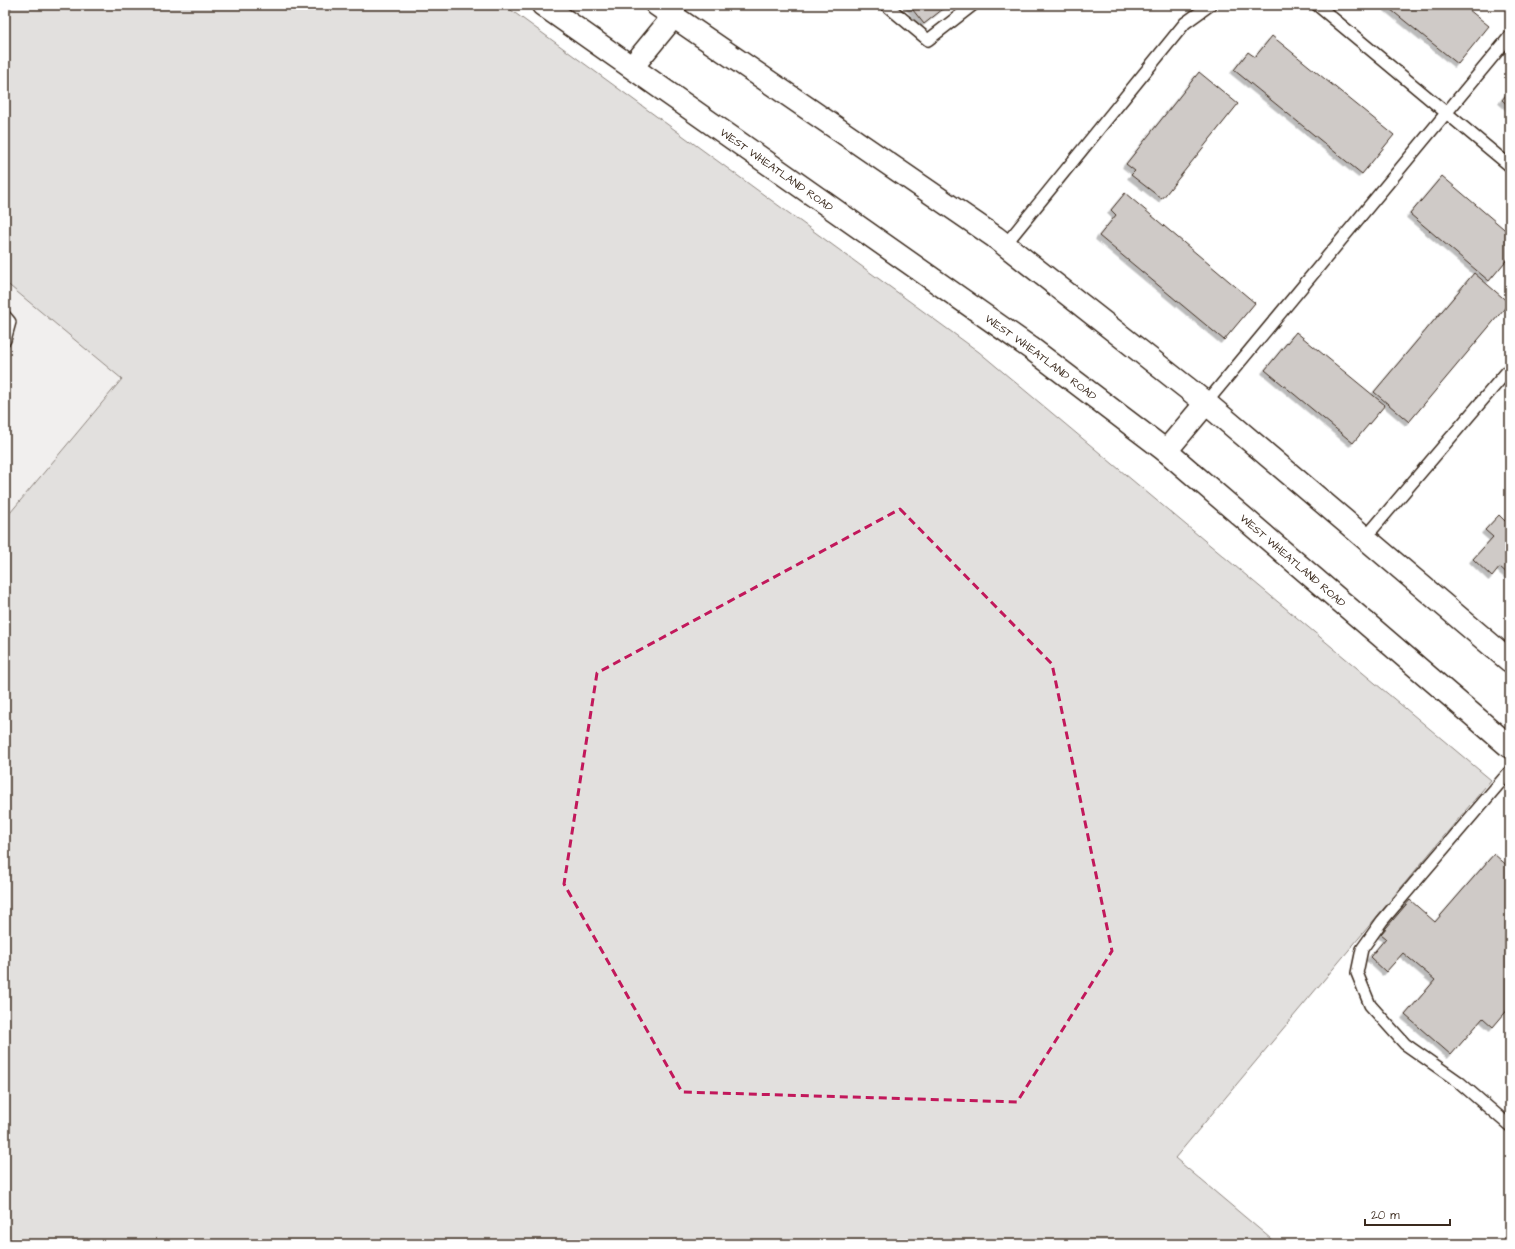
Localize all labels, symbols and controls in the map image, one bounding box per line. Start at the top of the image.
street label: WEST WHEATLAND ROAD [717,125,836,215]
street label: WEST WHEATLAND ROAD [982,311,1100,404]
street label: WEST WHEATLAND ROAD [1237,511,1349,611]
scale bar [1365,1201,1450,1227]
text: 20 m [1371,1207,1400,1224]

